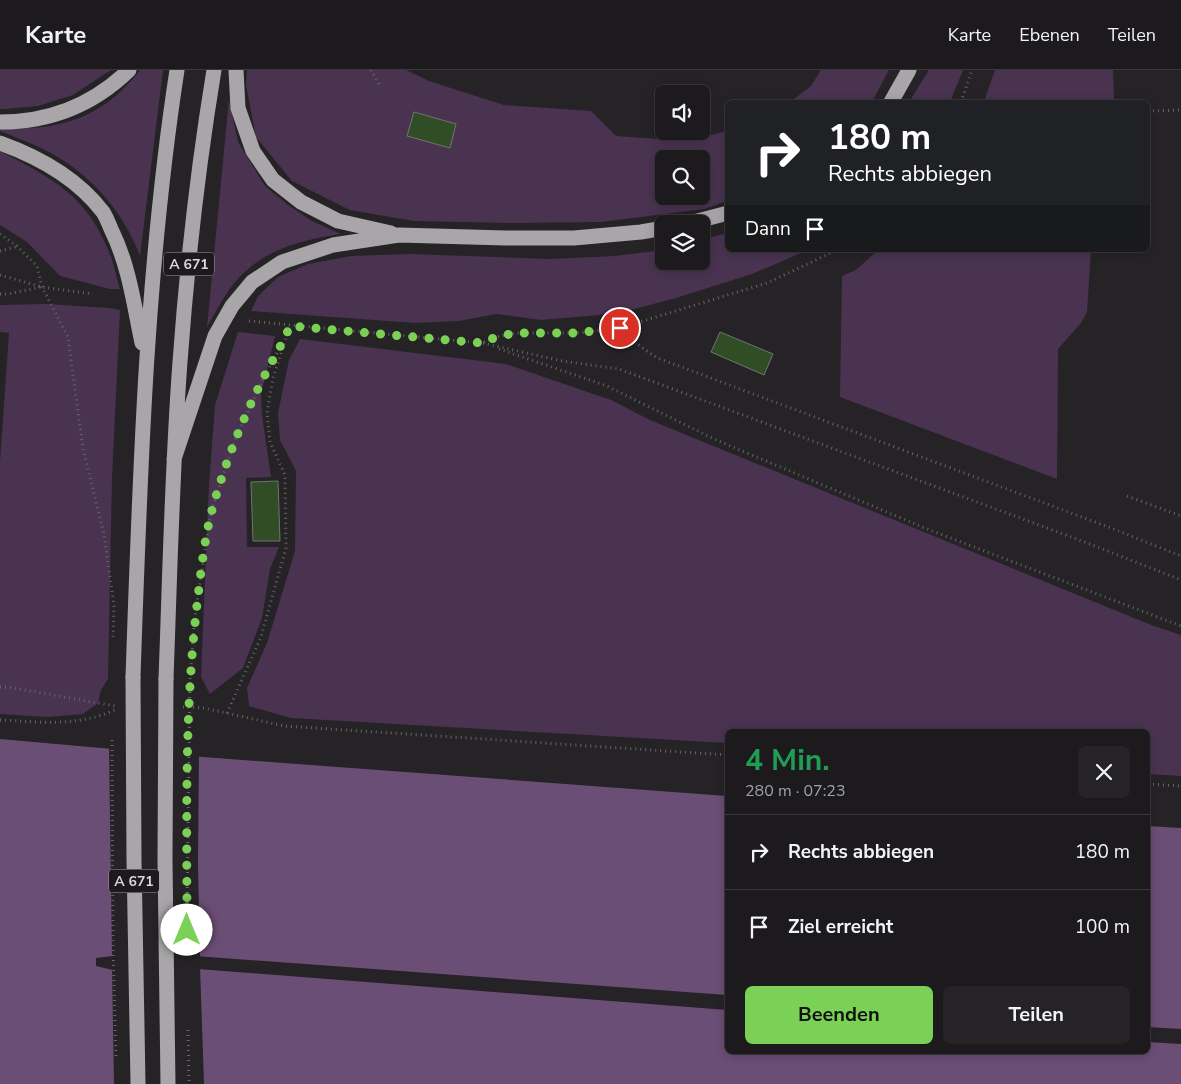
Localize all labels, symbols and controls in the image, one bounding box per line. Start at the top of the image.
text: Karte [25,19,86,51]
text: Karte [948,23,991,47]
text: Ebenen [1019,23,1080,47]
text: Teilen [1108,23,1156,47]
map controls [655,85,710,270]
button: sound [655,85,710,140]
text: 180 m [828,114,931,161]
icon: right [745,120,810,185]
button: search [655,150,710,205]
text: Rechts abbiegen [828,159,992,189]
button: layers [655,215,710,270]
icon: arrive [801,215,829,243]
text: Dann [745,216,791,242]
road number: A 671 [164,252,214,275]
pin [599,307,641,349]
icon: arrive [606,314,634,342]
text: 4 Min. [745,740,830,781]
button: close [1078,746,1130,798]
text: 280 m · 07:23 [745,780,846,802]
icon: right [745,838,773,866]
text: Rechts abbiegen [788,839,934,865]
text: 180 m [1075,839,1130,865]
road number: A 671 [109,869,159,892]
position arrow [160,903,212,955]
icon: arrive [745,913,773,941]
text: Ziel erreicht [788,914,893,940]
text: 100 m [1075,914,1130,940]
button: Beenden [745,986,933,1044]
button: Teilen [943,986,1130,1044]

